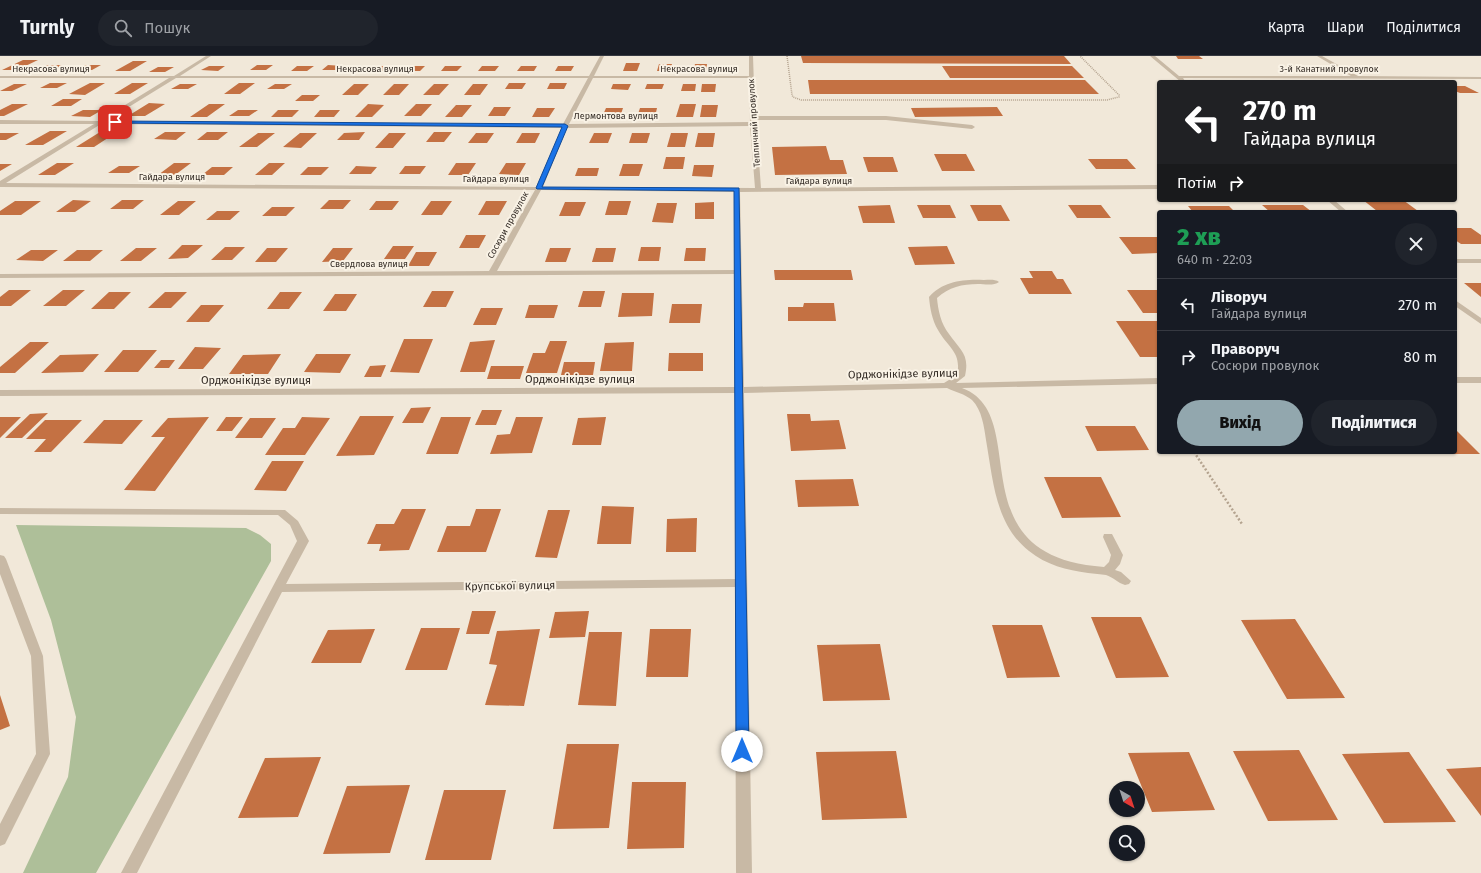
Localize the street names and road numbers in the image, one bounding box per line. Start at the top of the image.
street label: Некрасова вулиця [12,64,90,74]
street label: Некрасова вулиця [336,64,414,74]
street label: Некрасова вулиця [660,64,738,74]
street label: 3-й Канатний провулок [1280,64,1379,74]
street label: Тепличний провулок [746,78,762,168]
street label: Лермонтова вулиця [574,111,658,121]
street label: Гайдара вулиця [139,172,205,182]
street label: Гайдара вулиця [463,174,529,184]
street label: Гайдара вулиця [786,176,852,186]
street label: Сосюри провулок [485,190,531,260]
street label: Свердлова вулиця [330,259,408,269]
street label: Орджонікідзе вулиця [848,367,958,381]
street label: Орджонікідзе вулиця [525,373,635,386]
street label: Орджонікідзе вулиця [201,374,311,387]
street label: Крупської вулиця [465,579,555,593]

